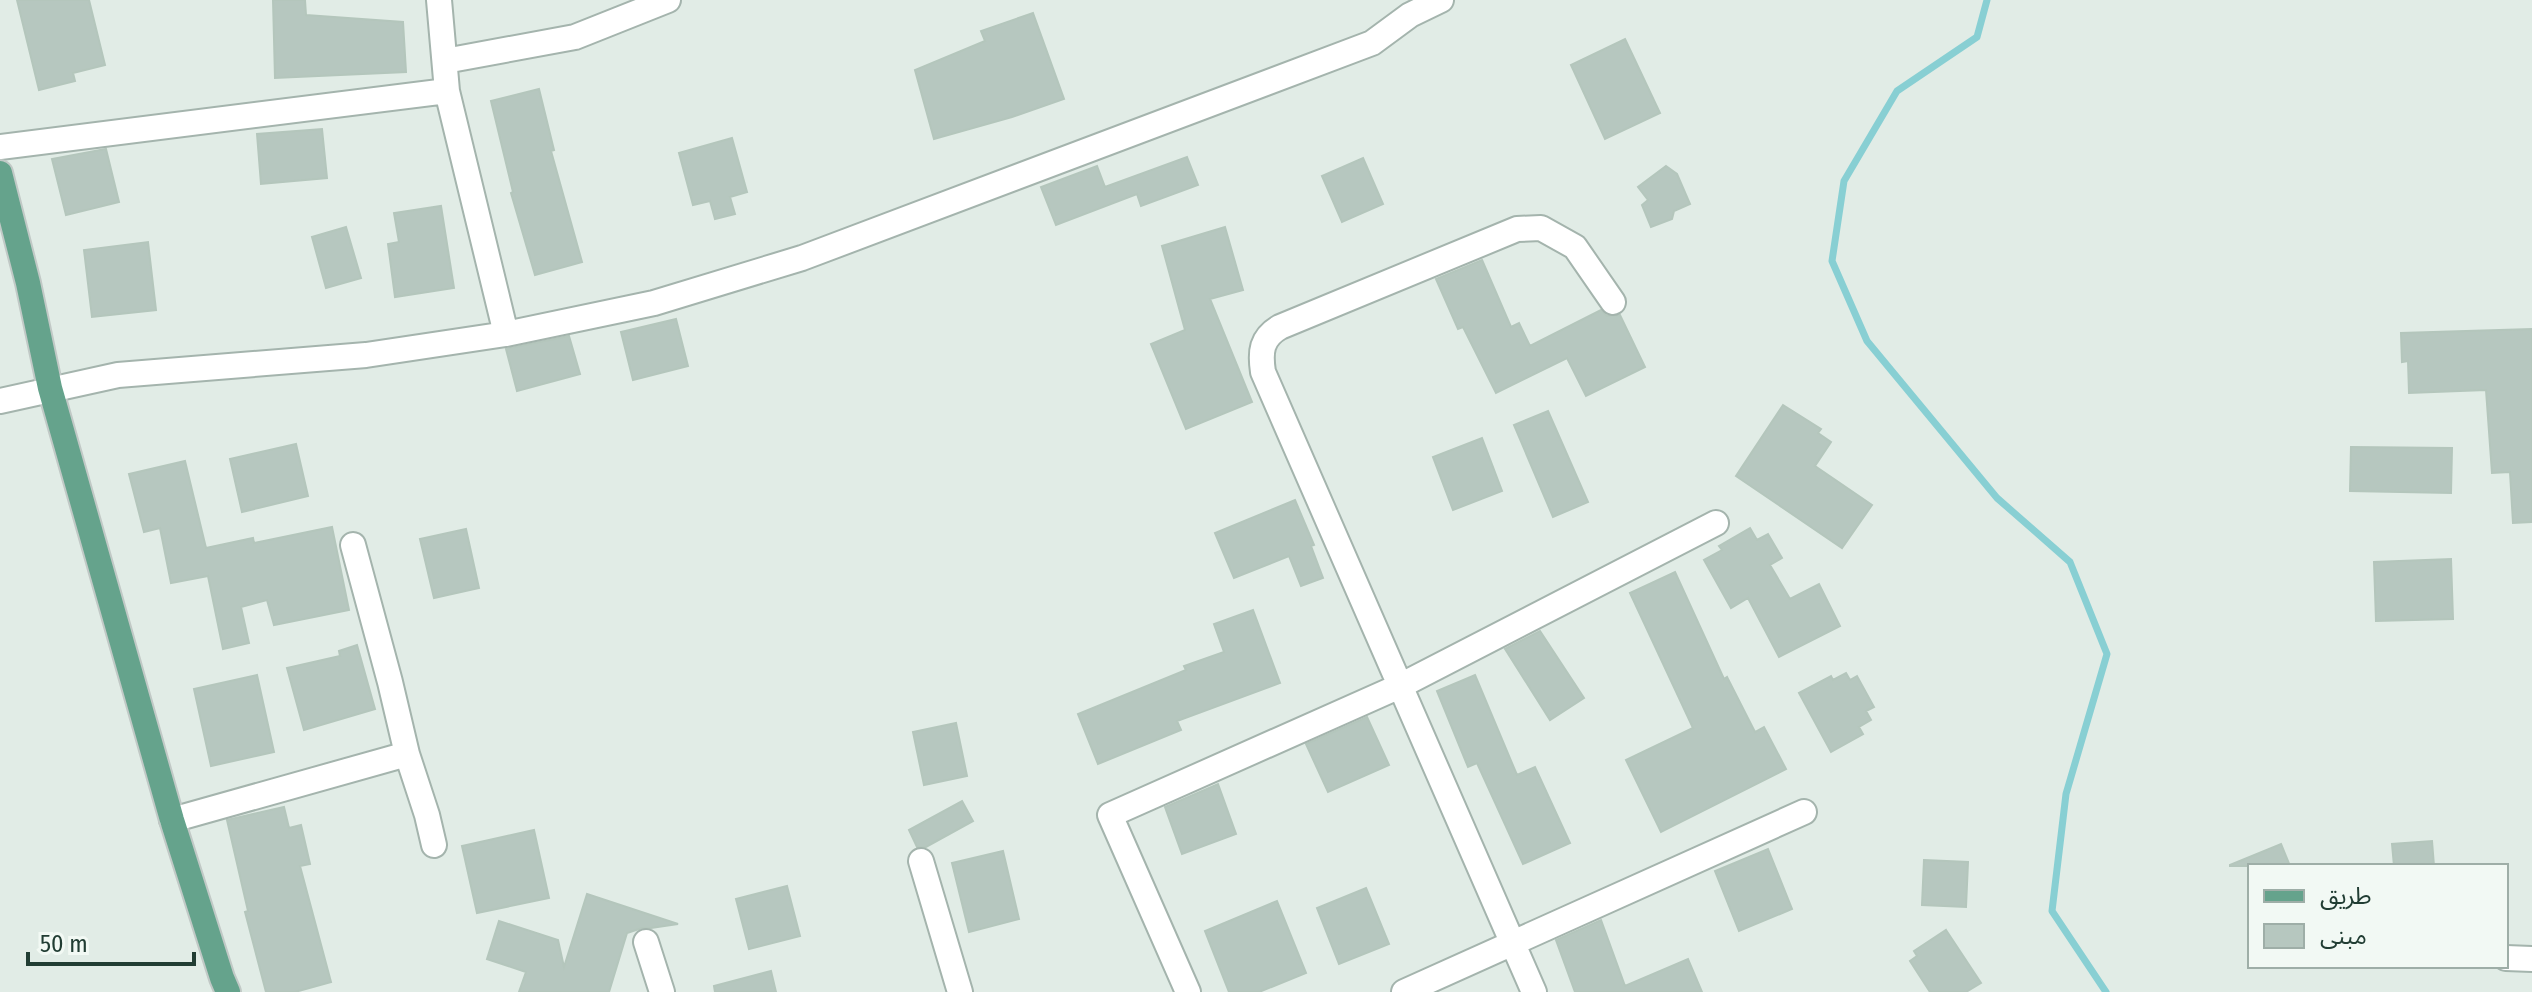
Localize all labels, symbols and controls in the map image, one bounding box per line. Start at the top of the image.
legend [2248,864,2508,968]
text: طريق [2320,882,2372,911]
scale bar [28,916,194,966]
text: مبنى [2320,922,2367,950]
text: 50 m [40,930,88,958]

